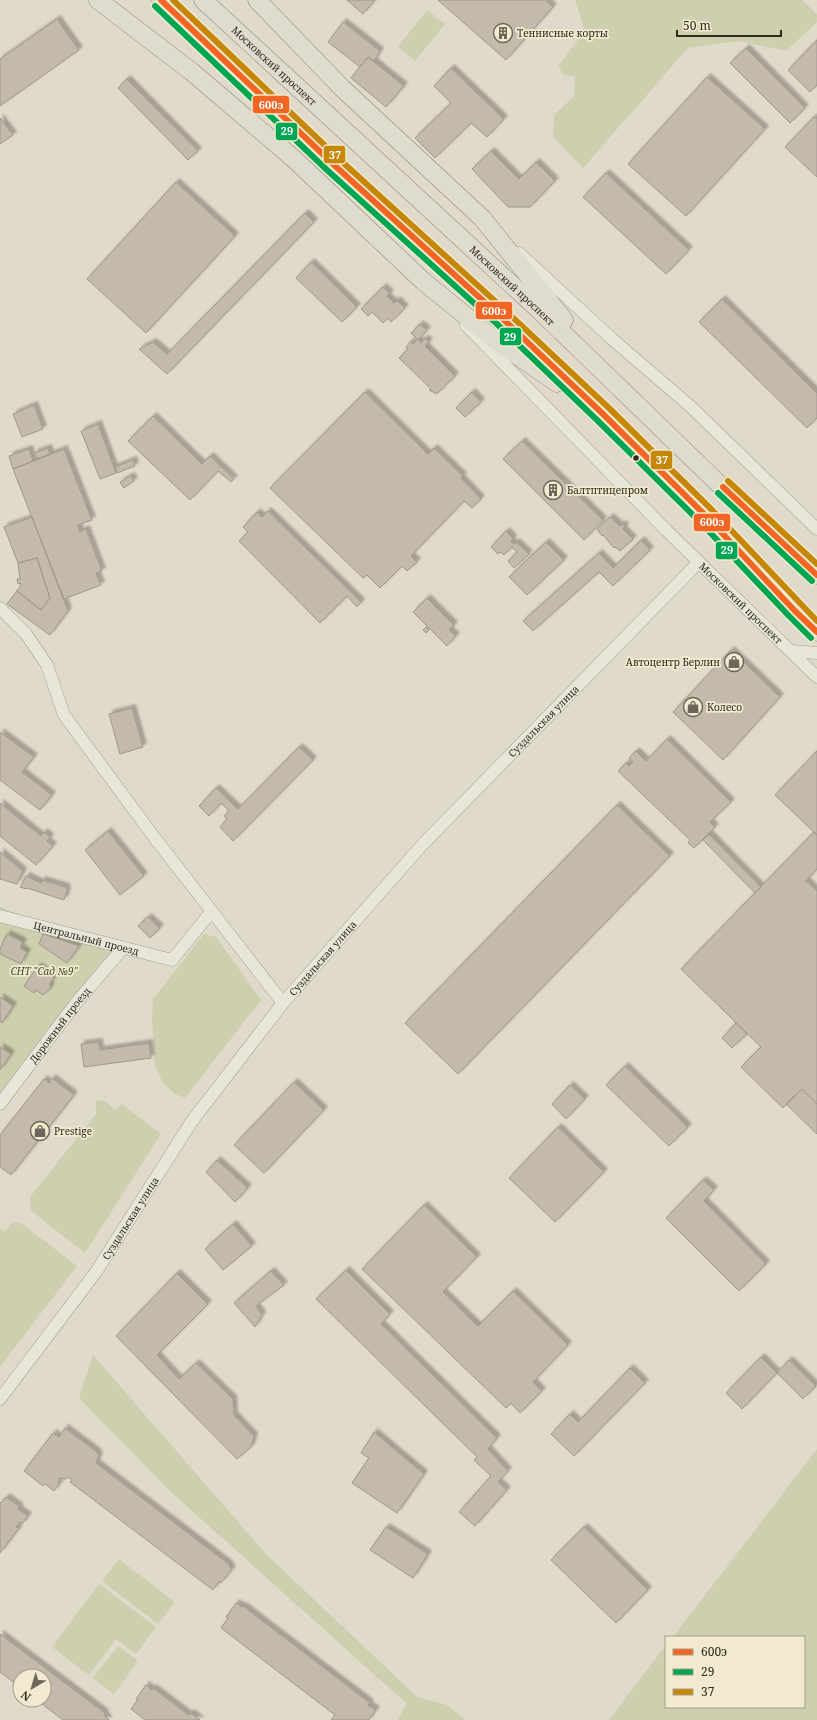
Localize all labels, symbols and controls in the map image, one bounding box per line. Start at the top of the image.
scale bar [677,12,781,38]
text: 50 m [683,17,711,34]
building icon: Теннисные корты [492,22,514,44]
street label: Московский проспект [229,23,320,109]
place label: Теннисные корты [517,26,608,40]
line badge: 600э [252,95,290,114]
text: 600э [259,97,283,112]
line badge: 29 [275,122,298,141]
text: 29 [281,123,293,138]
line badge: 37 [323,145,346,164]
text: 37 [329,147,341,162]
street label: Московский проспект [467,243,558,329]
line badge: 600э [475,301,513,320]
text: 600э [482,303,506,318]
line badge: 29 [499,327,522,346]
text: 29 [504,329,516,344]
line badge: 37 [650,450,673,470]
text: 37 [656,452,668,467]
unlabelled marker [631,453,641,463]
building icon: Балтптицепром [542,479,564,501]
place label: Балтптицепром [567,483,648,497]
line badge: 600э [693,513,731,532]
text: 600э [700,514,724,529]
line badge: 29 [715,541,738,560]
text: 29 [721,542,733,557]
street label: Московский проспект [696,559,786,647]
shop icon: Автоцентр Берлин [723,651,745,673]
place label: Автоцентр Берлин [626,655,720,669]
street label: Суздальская улица [505,682,582,760]
shop icon: Колесо [682,696,704,718]
place label: Колесо [707,700,742,714]
street label: Суздальская улица [286,917,360,999]
street label: Центральный проезд [32,918,140,958]
park label: СНТ "Сад №9" [10,964,78,978]
street label: Дорожный проезд [26,984,94,1066]
shop icon: Prestige [29,1120,51,1142]
place label: Prestige [54,1124,92,1138]
street label: Суздальская улица [99,1174,162,1262]
legend [665,1636,805,1708]
text: 600э [701,1643,727,1660]
text: 29 [701,1663,714,1680]
north arrow [12,1668,52,1708]
text: 37 [701,1683,715,1700]
text: N [17,1687,34,1705]

